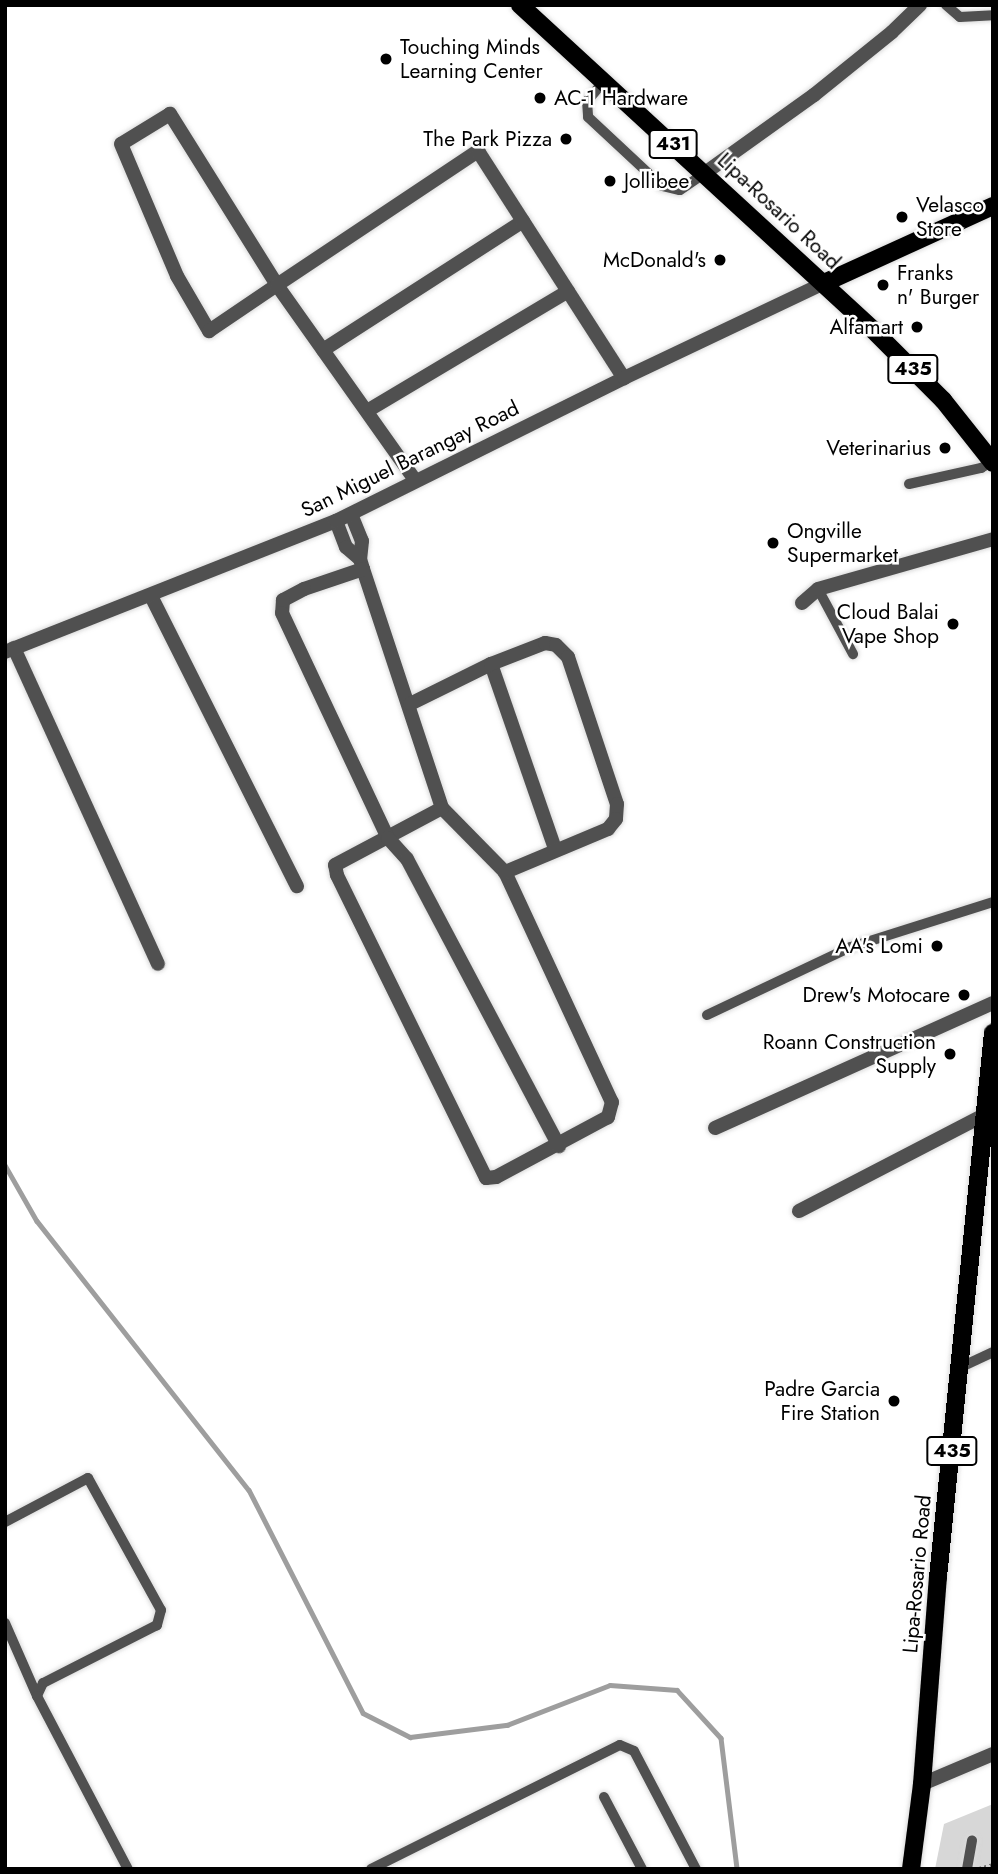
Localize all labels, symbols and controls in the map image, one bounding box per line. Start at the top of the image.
place label: Touching Minds Learning Center [400,34,543,84]
marker: Touching Minds Learning Center [378,51,394,67]
place label: AC-1 Hardware [554,85,688,111]
marker: AC-1 Hardware [532,90,548,106]
place label: The Park Pizza [423,126,552,152]
road number: 431 [648,128,698,160]
marker: The Park Pizza [558,131,574,147]
street label: Lipa-Rosario Road [712,148,846,274]
place label: Jollibee [624,168,689,194]
marker: Jollibee [602,173,618,189]
place label: Velasco Store [916,192,984,242]
marker: Velasco Store [894,209,910,225]
place label: McDonald's [603,247,706,273]
marker: McDonald's [712,252,728,268]
place label: Franks n' Burger [897,260,979,310]
marker: Franks n' Burger [875,277,891,293]
place label: Alfamart [829,314,903,340]
marker: Alfamart [909,319,925,335]
road number: 435 [887,354,939,384]
street label: San Miguel Barangay Road [297,395,523,523]
place label: Veterinarius [826,435,931,461]
marker: Veterinarius [937,440,953,456]
place label: Ongville Supermarket [787,518,898,568]
marker: Ongville Supermarket [765,535,781,551]
place label: Cloud Balai Vape Shop [837,599,939,649]
marker: Cloud Balai Vape Shop [945,616,961,632]
place label: AA's Lomi [835,933,923,959]
marker: AA's Lomi [929,938,945,954]
place label: Drew's Motocare [803,982,950,1008]
marker: Drew's Motocare [956,987,972,1003]
place label: Roann Construction Supply [763,1029,936,1079]
marker: Roann Construction Supply [942,1046,958,1062]
place label: Padre Garcia Fire Station [764,1376,880,1426]
marker: Padre Garcia Fire Station [886,1393,902,1409]
road number: 435 [926,1436,978,1466]
street label: Lipa-Rosario Road [898,1494,936,1654]

